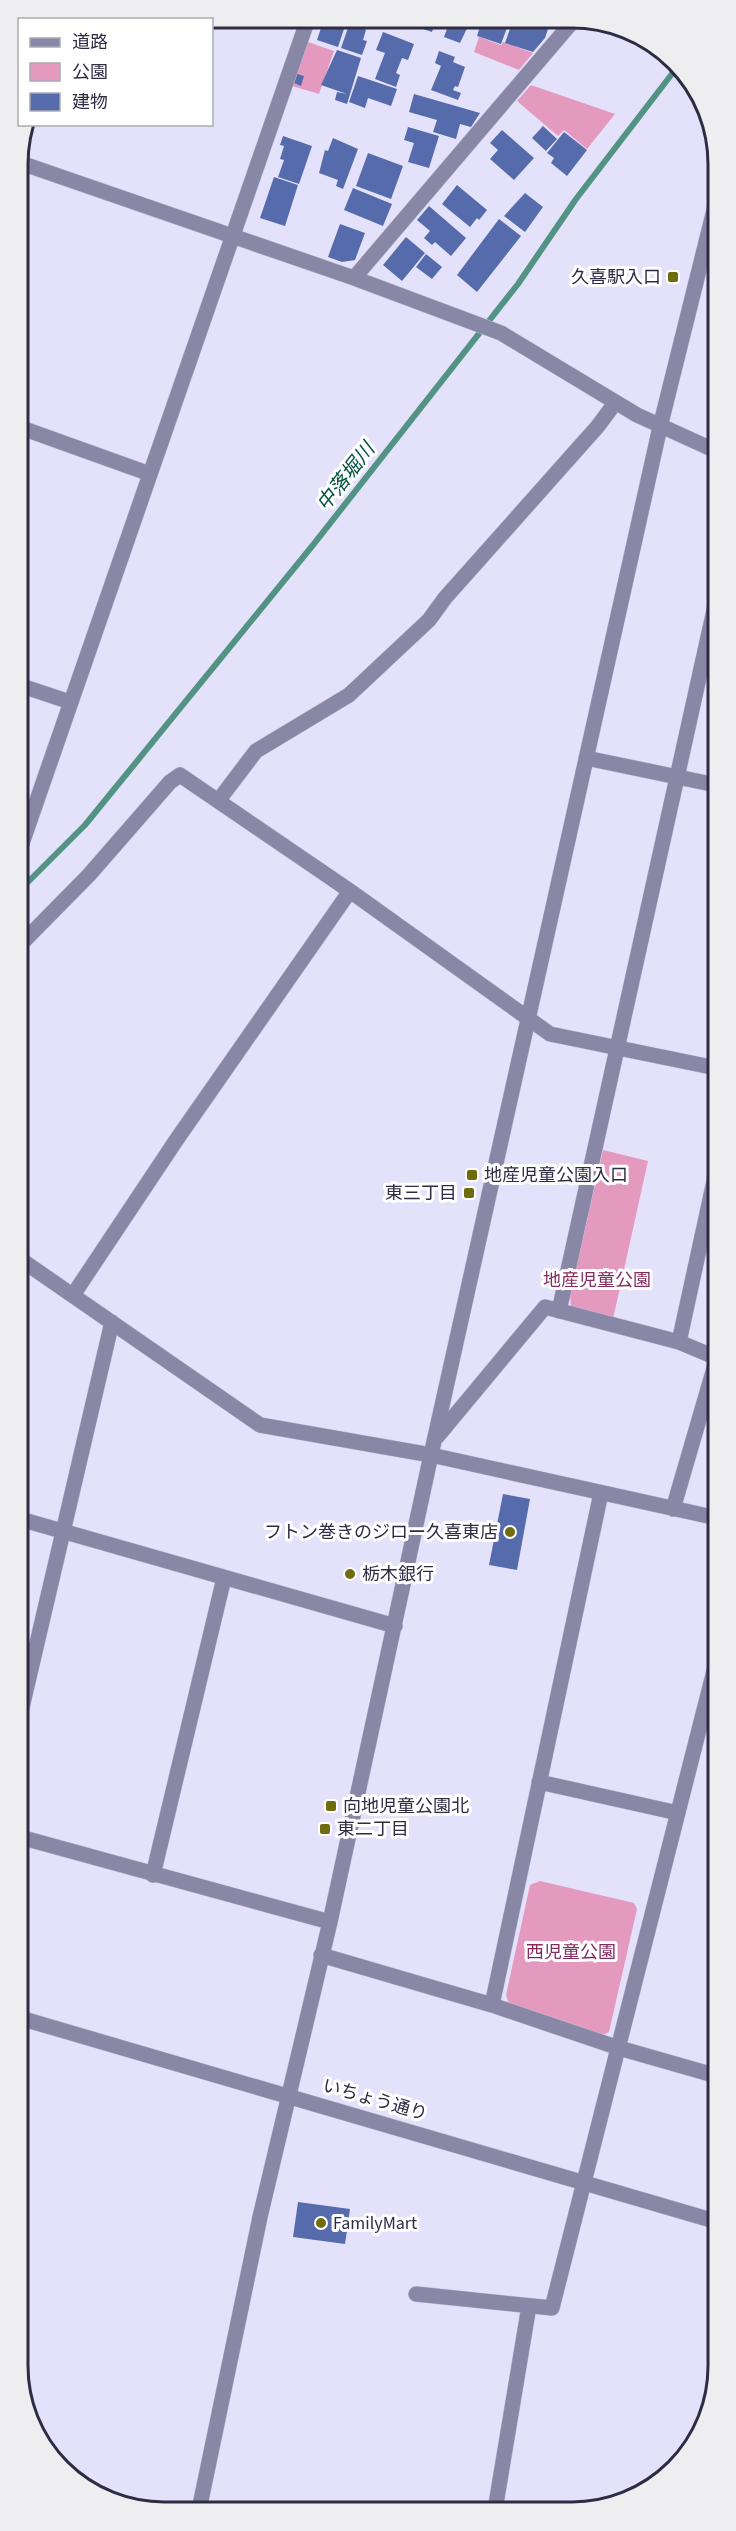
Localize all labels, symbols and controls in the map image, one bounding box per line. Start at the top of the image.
legend [18,18,213,126]
text: 道路 [72,30,108,55]
text: 公園 [72,60,108,85]
text: 建物 [72,90,108,115]
place label: 久喜駅入口 [571,265,661,290]
marker: 久喜駅入口 [666,270,680,284]
water label: 中落堀川 [310,435,383,517]
place label: 地産児童公園入口 [484,1163,628,1188]
marker: 地産児童公園入口 [465,1168,479,1182]
place label: 東三丁目 [385,1181,457,1206]
marker: 東三丁目 [462,1186,476,1200]
park label: 地産児童公園 [543,1268,651,1293]
place label: フトン巻きのジロー久喜東店 [264,1520,498,1545]
marker: フトン巻きのジロー久喜東店 [503,1525,517,1539]
place label: 栃木銀行 [362,1562,434,1587]
marker: 栃木銀行 [343,1567,357,1581]
place label: 向地児童公園北 [343,1794,469,1819]
marker: 向地児童公園北 [324,1799,338,1813]
place label: 東二丁目 [337,1817,409,1842]
marker: 東二丁目 [318,1822,332,1836]
park label: 西児童公園 [526,1940,616,1965]
street label: いちょう通り [320,2073,430,2127]
place label: FamilyMart [333,2211,417,2236]
marker: FamilyMart [314,2216,328,2230]

